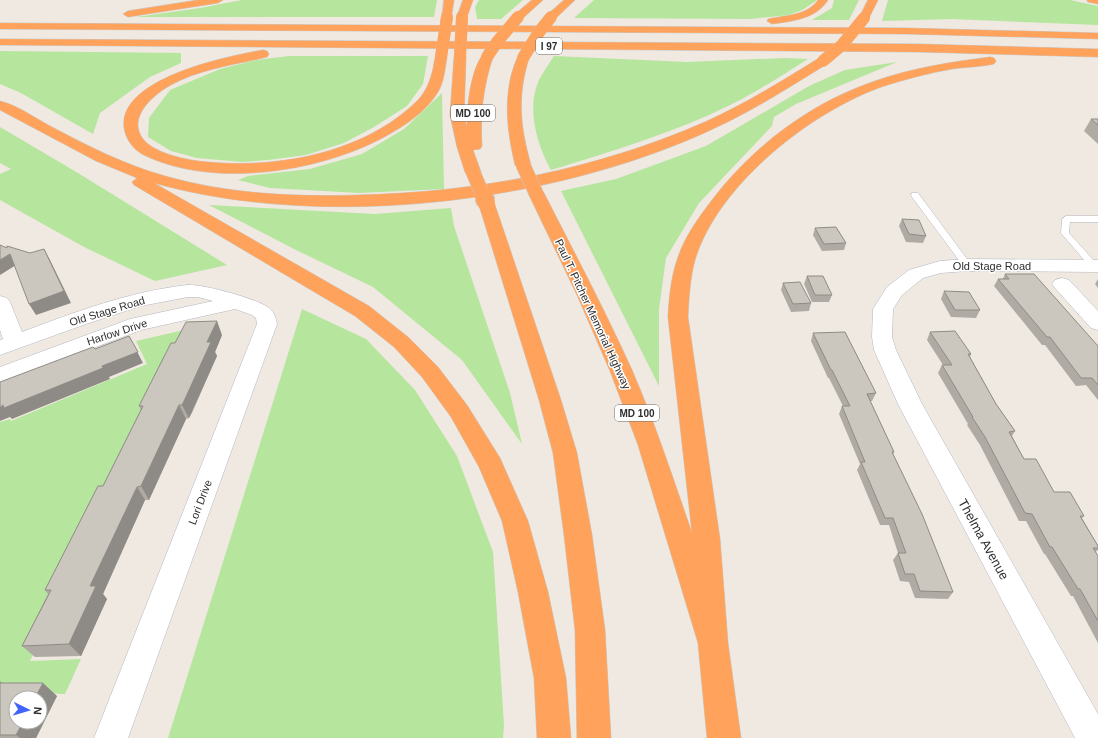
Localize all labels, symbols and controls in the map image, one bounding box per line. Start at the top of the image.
road number: I 97 [536,38,562,54]
road number: MD 100 [451,105,495,121]
street label: Paul T. Pitcher Memorial Highway [553,237,633,391]
street label: Old Stage Road [953,260,1031,272]
street label: Old Stage Road [68,294,146,328]
street label: Harlow Drive [85,317,149,347]
road number: MD 100 [615,405,659,421]
street label: Lori Drive [186,478,214,526]
street label: Thelma Avenue [955,496,1012,582]
north arrow [8,690,48,730]
text: N [32,706,44,715]

